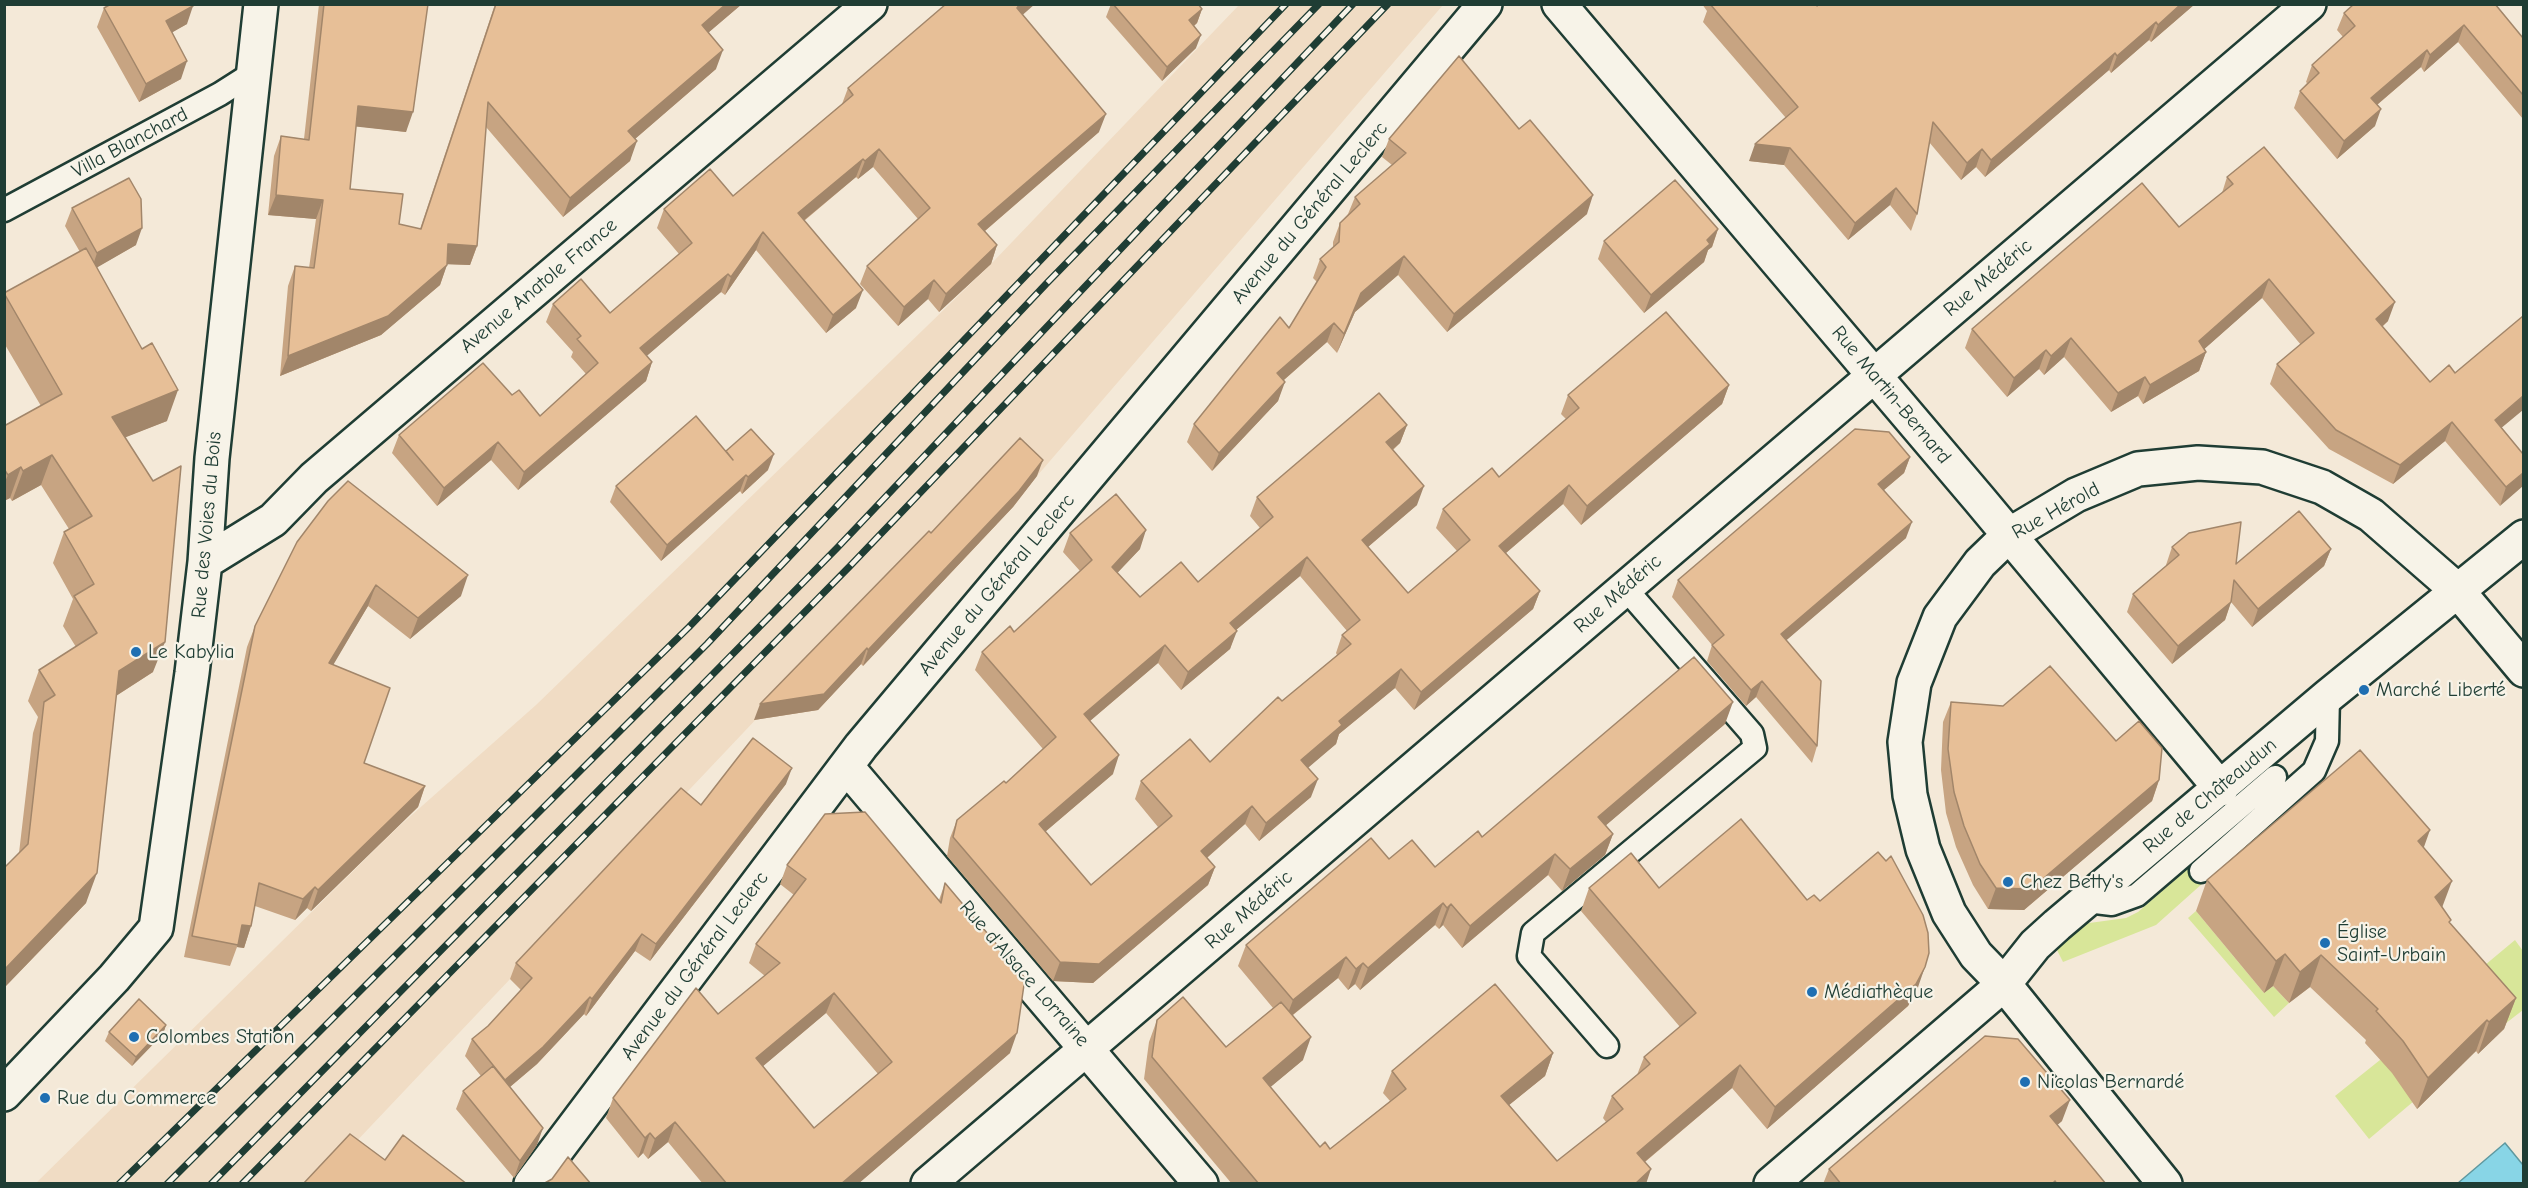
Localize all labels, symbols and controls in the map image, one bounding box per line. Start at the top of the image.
street label: Villa Blanchard [68,102,192,184]
street label: Avenue du Général Leclerc [1227,117,1393,309]
street label: Avenue Anatole France [456,213,622,359]
street label: Rue Médéric [1939,234,2037,322]
street label: Rue Martin-Bernard [1826,321,1956,469]
street label: Rue des Voies du Bois [187,431,227,619]
street label: Rue Hérold [2008,477,2104,545]
street label: Avenue du Général Leclerc [914,489,1080,681]
street label: Rue Médéric [1569,549,1667,639]
place label: Le Kabylia [148,640,235,664]
marker: Le Kabylia [129,645,143,659]
place label: Marché Liberté [2376,678,2506,702]
marker: Marché Liberté [2357,683,2371,697]
street label: Rue de Châteaudun [2138,733,2282,859]
street label: Rue Médéric [1200,865,1298,955]
street label: Avenue du Général Leclerc [616,867,774,1065]
place label: Chez Betty's [2020,870,2123,894]
marker: Chez Betty's [2001,875,2015,889]
street label: Rue d'Alsace Lorraine [954,896,1094,1052]
place label: Église Saint-Urbain [2337,920,2446,967]
marker: Église Saint-Urbain [2318,936,2332,950]
place label: Médiathèque [1824,980,1933,1004]
marker: Médiathèque [1805,985,1819,999]
place label: Colombes Station [146,1025,294,1049]
marker: Colombes Station [127,1030,141,1044]
place label: Nicolas Bernardé [2037,1070,2184,1094]
marker: Nicolas Bernardé [2018,1075,2032,1089]
place label: Rue du Commerce [57,1086,216,1110]
marker: Rue du Commerce [38,1091,52,1105]

